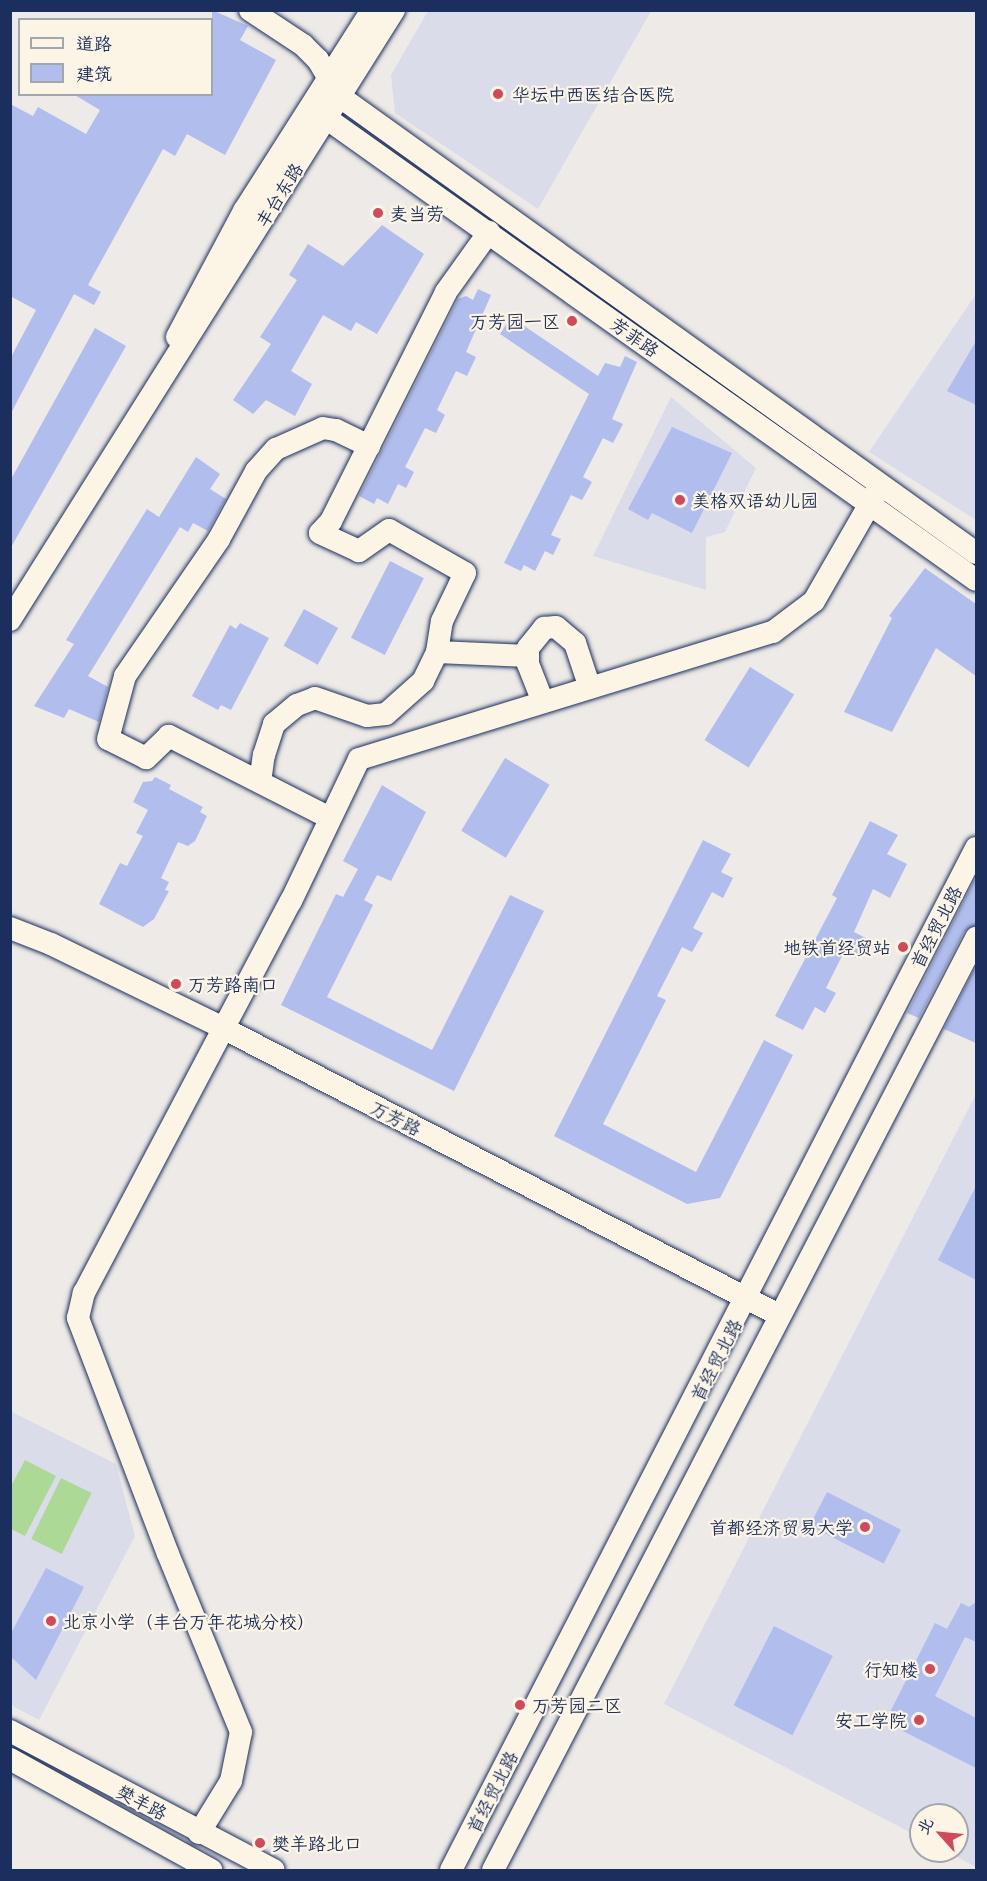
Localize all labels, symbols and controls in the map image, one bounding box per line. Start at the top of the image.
legend [18,18,213,96]
text: 道路 [76,31,112,55]
text: 建筑 [76,61,112,85]
place label: 华坛中西医结合医院 [512,83,674,105]
marker: 华坛中西医结合医院 [489,85,507,103]
street label: 丰台东路 [251,159,307,231]
place label: 麦当劳 [390,202,444,224]
marker: 麦当劳 [371,206,385,220]
place label: 万芳园一区 [470,310,560,332]
street label: 芳菲路 [607,313,663,361]
marker: 万芳园一区 [565,314,579,328]
place label: 美格双语幼儿园 [692,489,818,511]
marker: 美格双语幼儿园 [673,493,687,507]
street label: 首经贸北路 [906,882,966,972]
place label: 地铁首经贸站 [783,936,891,958]
marker: 地铁首经贸站 [896,940,910,954]
place label: 万芳路南口 [188,973,278,995]
marker: 万芳路南口 [169,977,183,991]
street label: 万芳路 [367,1096,425,1140]
street label: 首经贸北路 [686,1315,746,1405]
place label: 首都经济贸易大学 [709,1516,853,1538]
marker: 首都经济贸易大学 [858,1520,872,1534]
place label: 北京小学（丰台万年花城分校） [63,1610,315,1632]
marker: 北京小学（丰台万年花城分校） [44,1614,58,1628]
place label: 行知楼 [864,1658,918,1680]
marker: 行知楼 [923,1662,937,1676]
place label: 万芳园二区 [532,1694,622,1716]
marker: 万芳园二区 [513,1698,527,1712]
place label: 安工学院 [835,1709,907,1731]
marker: 安工学院 [912,1713,926,1727]
street label: 首经贸北路 [462,1747,522,1837]
street label: 樊羊路 [113,1780,171,1824]
north arrow [909,1803,969,1863]
text: 北 [911,1814,937,1837]
place label: 樊羊路北口 [272,1832,362,1854]
marker: 樊羊路北口 [253,1836,267,1850]

